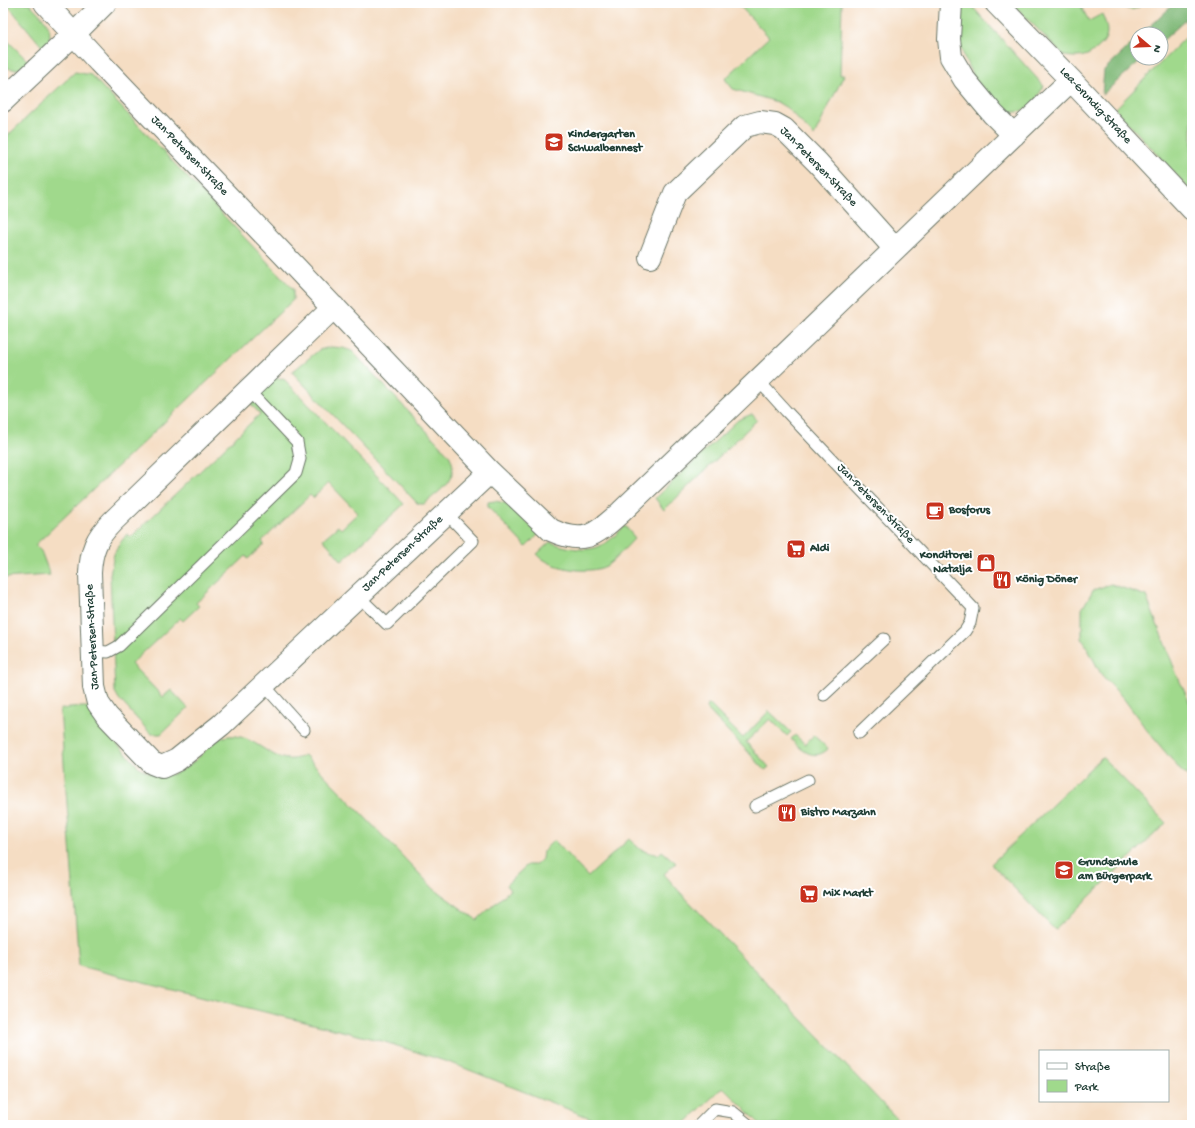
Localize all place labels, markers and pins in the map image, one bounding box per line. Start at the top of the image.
place label: Kindergarten Schwalbennest [567,128,643,156]
school or university icon: Kindergarten Schwalbennest [543,131,565,153]
cafe icon: Bosforus [924,500,946,522]
place label: Bosforus [948,504,991,518]
supermarket icon: Aldi [785,538,807,560]
place label: Aldi [809,542,830,556]
place label: Konditorei Natalja [919,549,973,577]
shop icon: Konditorei Natalja [975,552,997,574]
restaurant icon: König Döner [991,569,1013,591]
place label: König Döner [1015,573,1079,587]
restaurant icon: Bistro Marzahn [776,802,798,824]
place label: Bistro Marzahn [800,806,876,820]
place label: Grundschule am Bürgerpark [1077,856,1153,884]
school or university icon: Grundschule am Bürgerpark [1053,859,1075,881]
supermarket icon: Mix Markt [798,883,820,905]
place label: Mix Markt [823,887,874,901]

